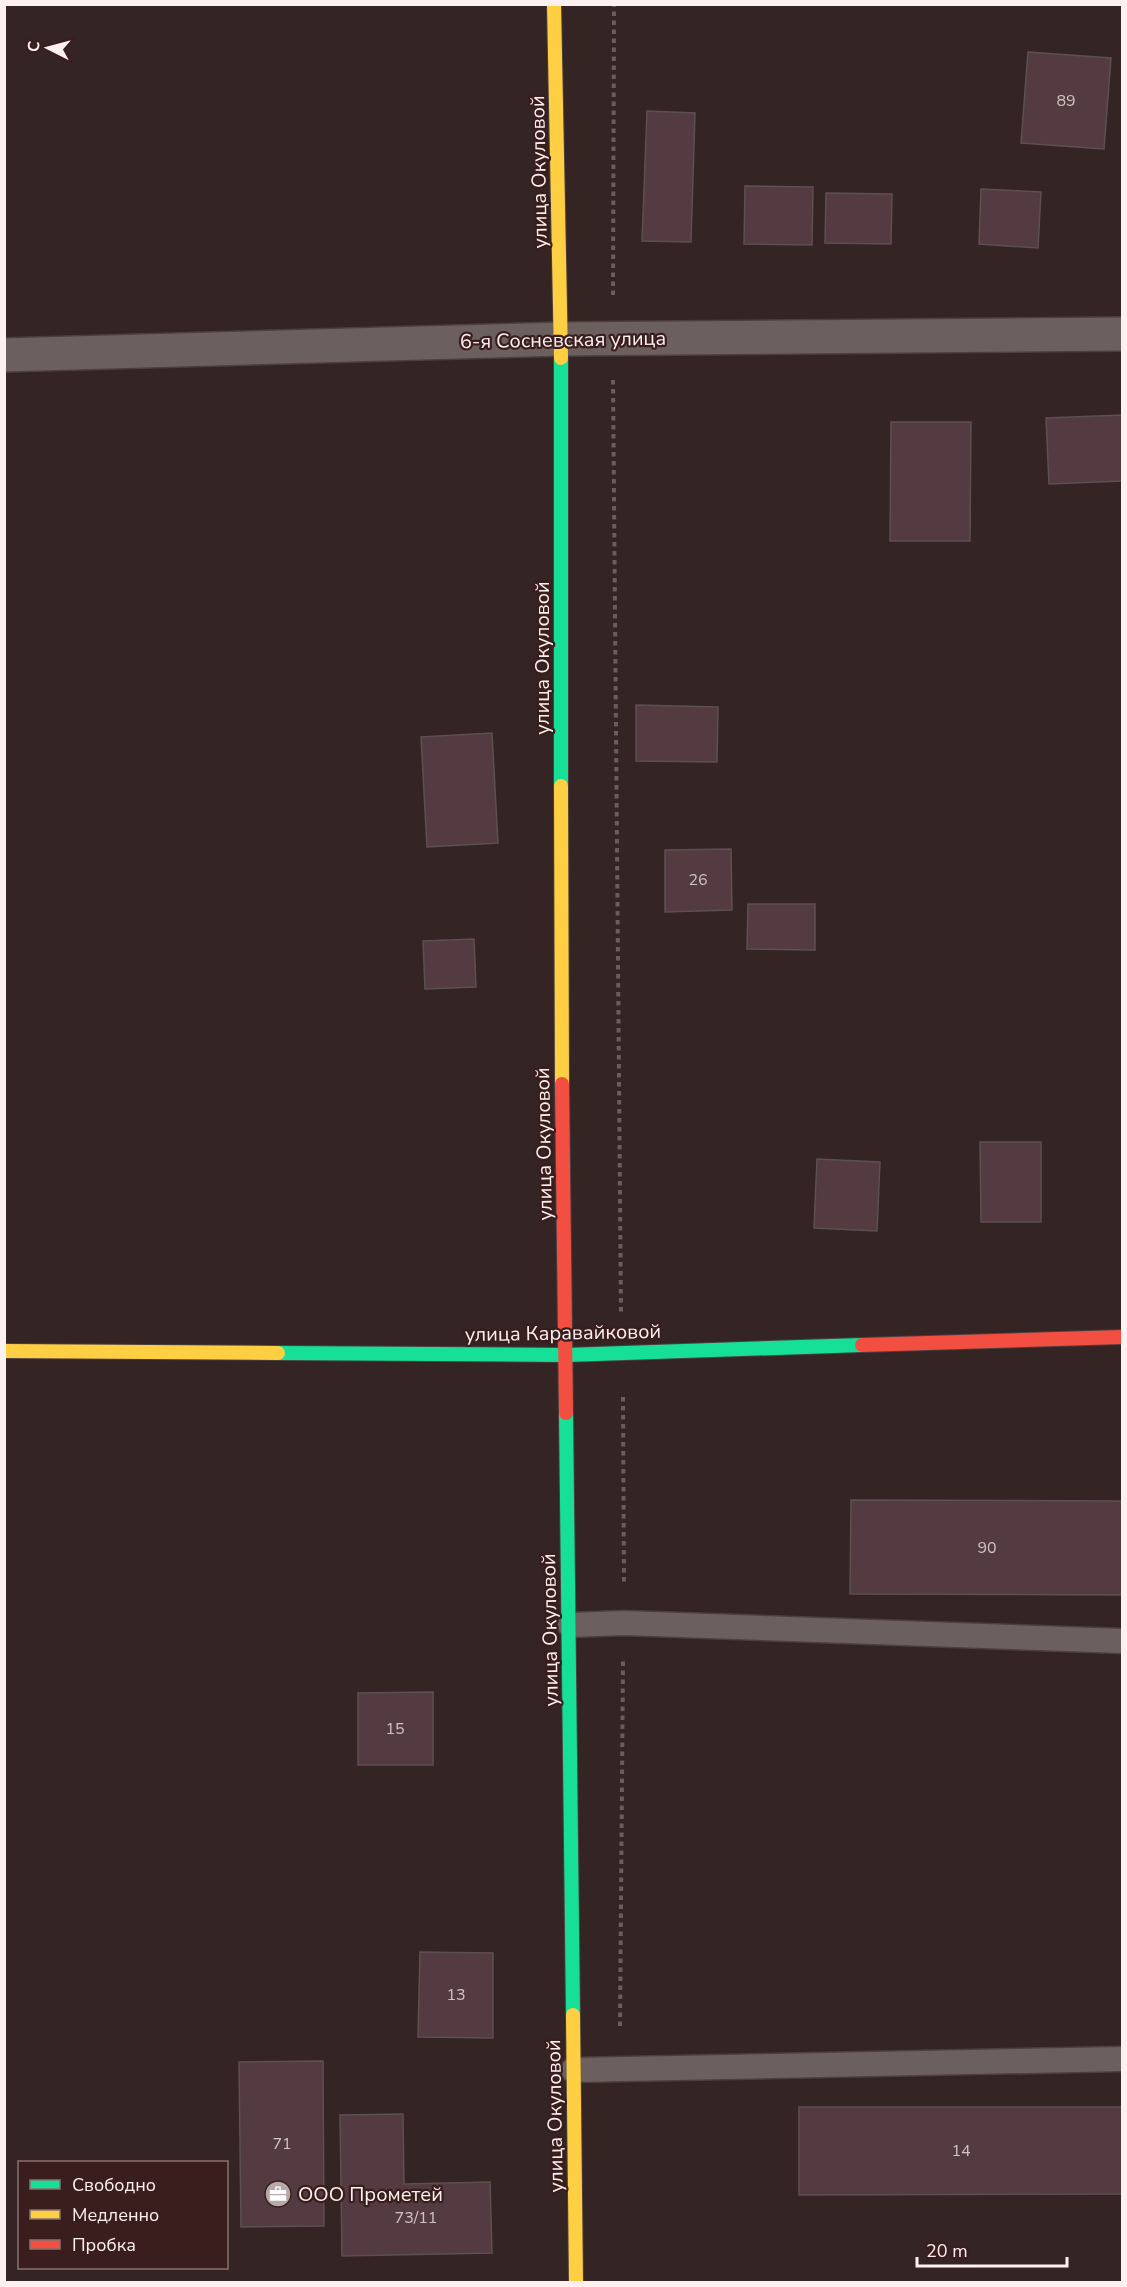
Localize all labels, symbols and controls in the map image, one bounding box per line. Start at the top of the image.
north arrow [18,18,78,78]
text: С [23,40,46,53]
house number: 89 [1056,90,1076,112]
street label: улица Окуловой [524,95,554,249]
street label: 6-я Сосневская улица [460,325,666,355]
street label: улица Окуловой [529,581,556,735]
house number: 26 [688,869,708,891]
street label: улица Окуловой [529,1067,559,1221]
street label: улица Каравайковой [465,1318,661,1348]
house number: 90 [977,1537,997,1559]
street label: улица Окуловой [535,1553,565,1707]
house number: 15 [385,1718,405,1740]
house number: 13 [446,1984,466,2006]
street label: улица Окуловой [540,2039,570,2193]
house number: 71 [272,2133,292,2155]
house number: 14 [951,2140,971,2162]
legend [18,2161,228,2269]
text: Свободно [72,2173,156,2197]
office icon: ООО Прометей [263,2179,293,2209]
place label: ООО Прометей [298,2181,443,2208]
text: Медленно [72,2203,159,2227]
house number: 73/11 [395,2207,437,2229]
scale bar [917,2230,1067,2268]
text: Пробка [72,2233,136,2257]
text: 20 m [926,2239,968,2263]

